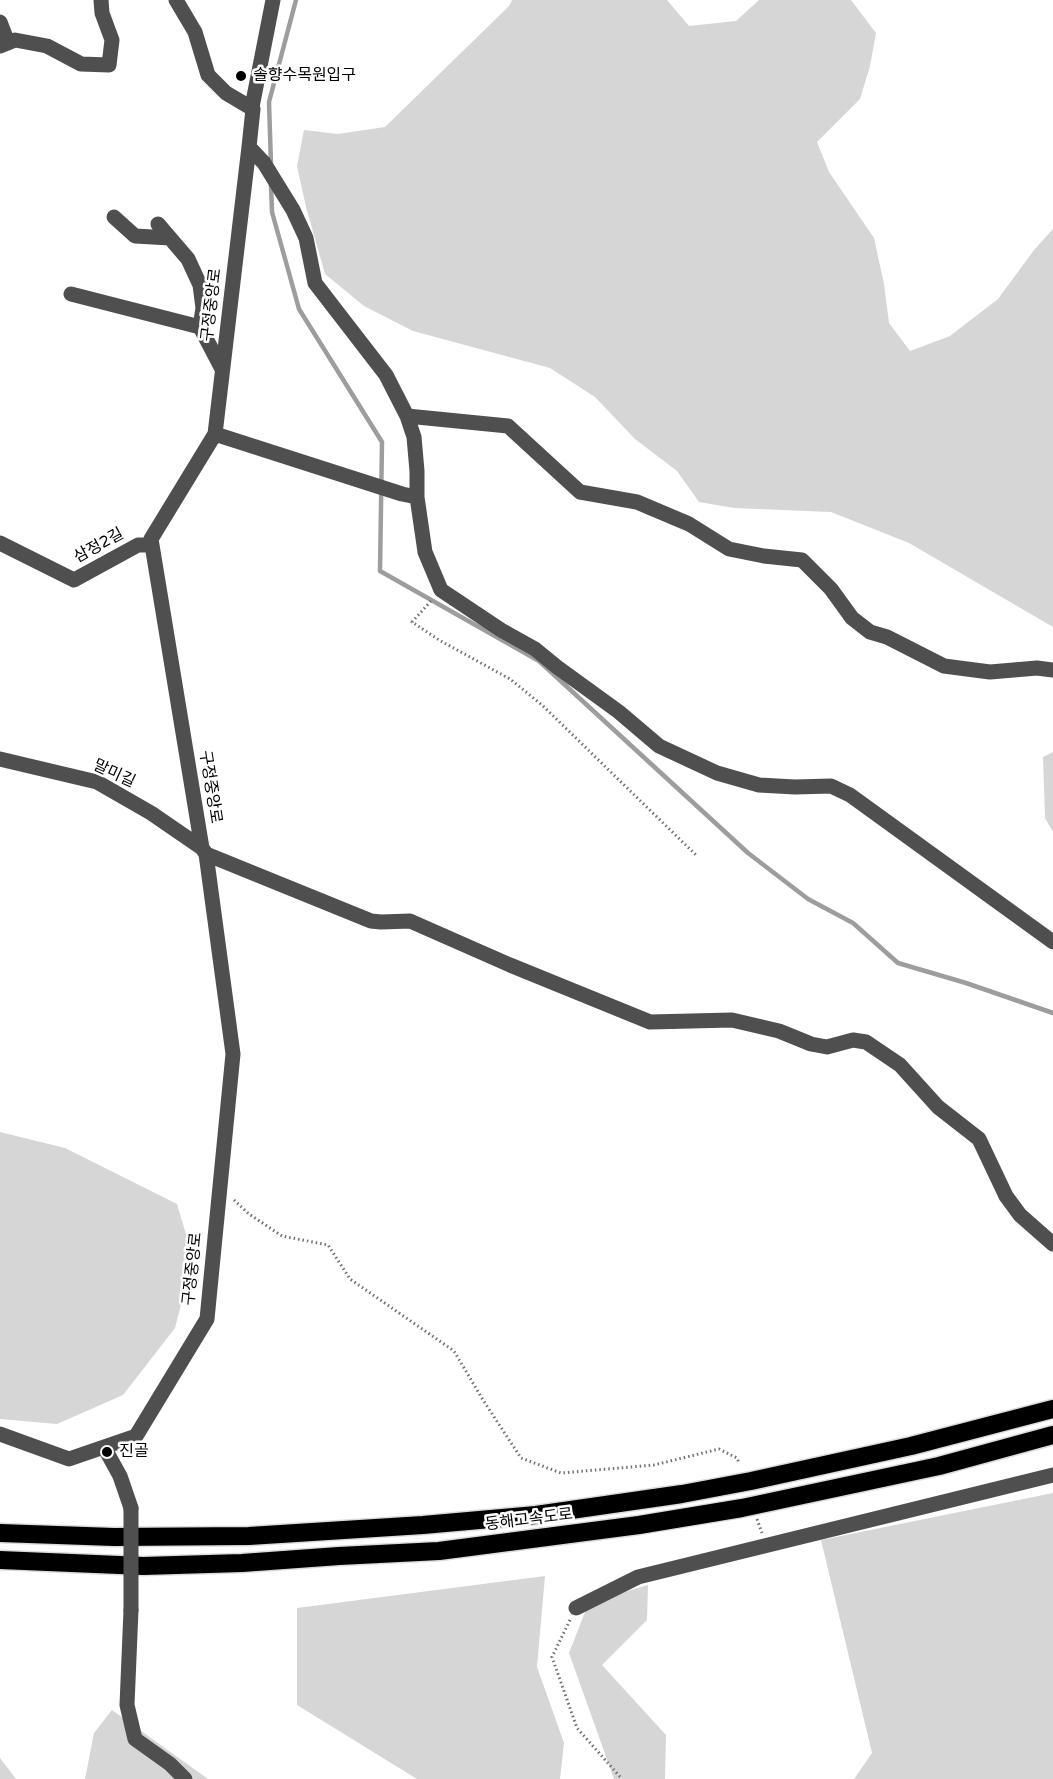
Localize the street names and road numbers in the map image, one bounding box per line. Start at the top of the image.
street label: 구정중앙로 [198,267,226,343]
street label: 삼정2길 [71,524,127,568]
street label: 구정중앙로 [195,749,225,825]
street label: 말미길 [90,756,138,792]
street label: 구정중앙로 [180,1231,206,1307]
street label: 동해고속도로 [484,1505,574,1535]

